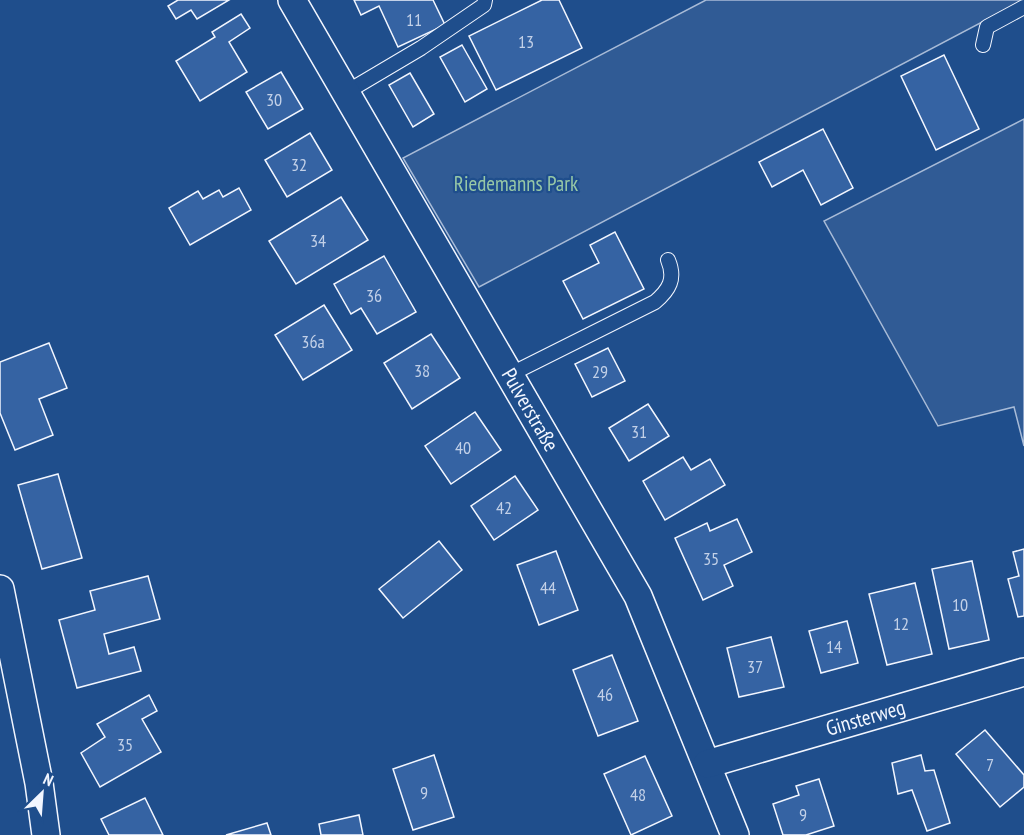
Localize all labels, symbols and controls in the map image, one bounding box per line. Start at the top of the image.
house number: 11 [406,8,422,31]
house number: 13 [518,30,534,53]
house number: 30 [266,88,282,111]
house number: 32 [291,153,307,176]
park label: Riedemanns Park [454,170,578,197]
house number: 34 [310,229,326,252]
house number: 36 [366,284,382,307]
house number: 36a [301,330,325,353]
house number: 38 [414,359,430,382]
house number: 29 [592,360,608,383]
street label: Pulverstraße [496,363,565,456]
house number: 31 [631,420,647,443]
house number: 40 [455,436,471,459]
house number: 42 [496,496,512,519]
house number: 35 [703,547,719,570]
house number: 44 [540,576,556,599]
house number: 10 [952,593,968,616]
house number: 12 [893,612,909,635]
house number: 14 [826,635,842,658]
house number: 37 [747,655,763,678]
house number: 46 [597,683,613,706]
street label: Ginsterweg [823,693,908,742]
house number: 35 [117,733,133,756]
house number: 7 [986,753,994,776]
north arrow [12,763,72,823]
text: N [40,769,56,790]
house number: 9 [420,781,428,804]
house number: 48 [630,783,646,806]
house number: 9 [799,803,807,826]

